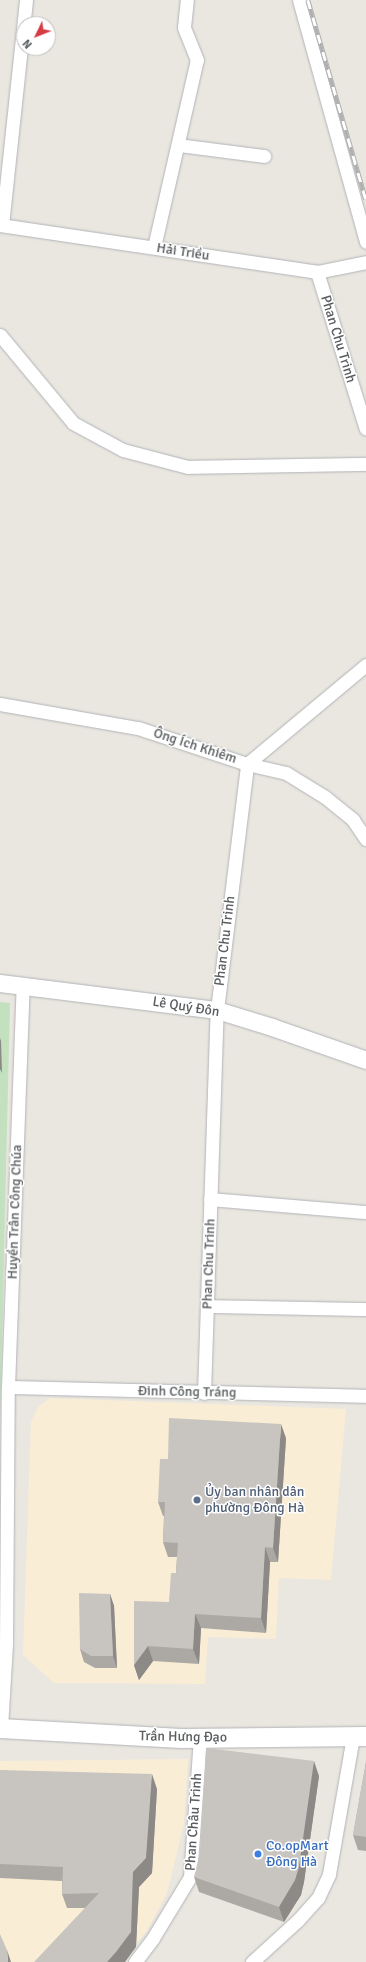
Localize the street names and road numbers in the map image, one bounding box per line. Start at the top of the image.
street label: Hải Triều [155,240,211,264]
street label: Phan Chu Trinh [317,293,359,385]
street label: Ông Ích Khiêm [151,725,239,767]
street label: Phan Chu Trinh [211,895,239,987]
street label: Lê Quý Đôn [151,993,221,1021]
street label: Huyền Trân Công Chúa [4,1144,26,1280]
street label: Phan Chu Trinh [199,1218,219,1310]
street label: Đinh Công Tráng [138,1383,236,1401]
street label: Trần Hưng Đạo [139,1728,227,1746]
street label: Phan Châu Trinh [182,1773,206,1871]

